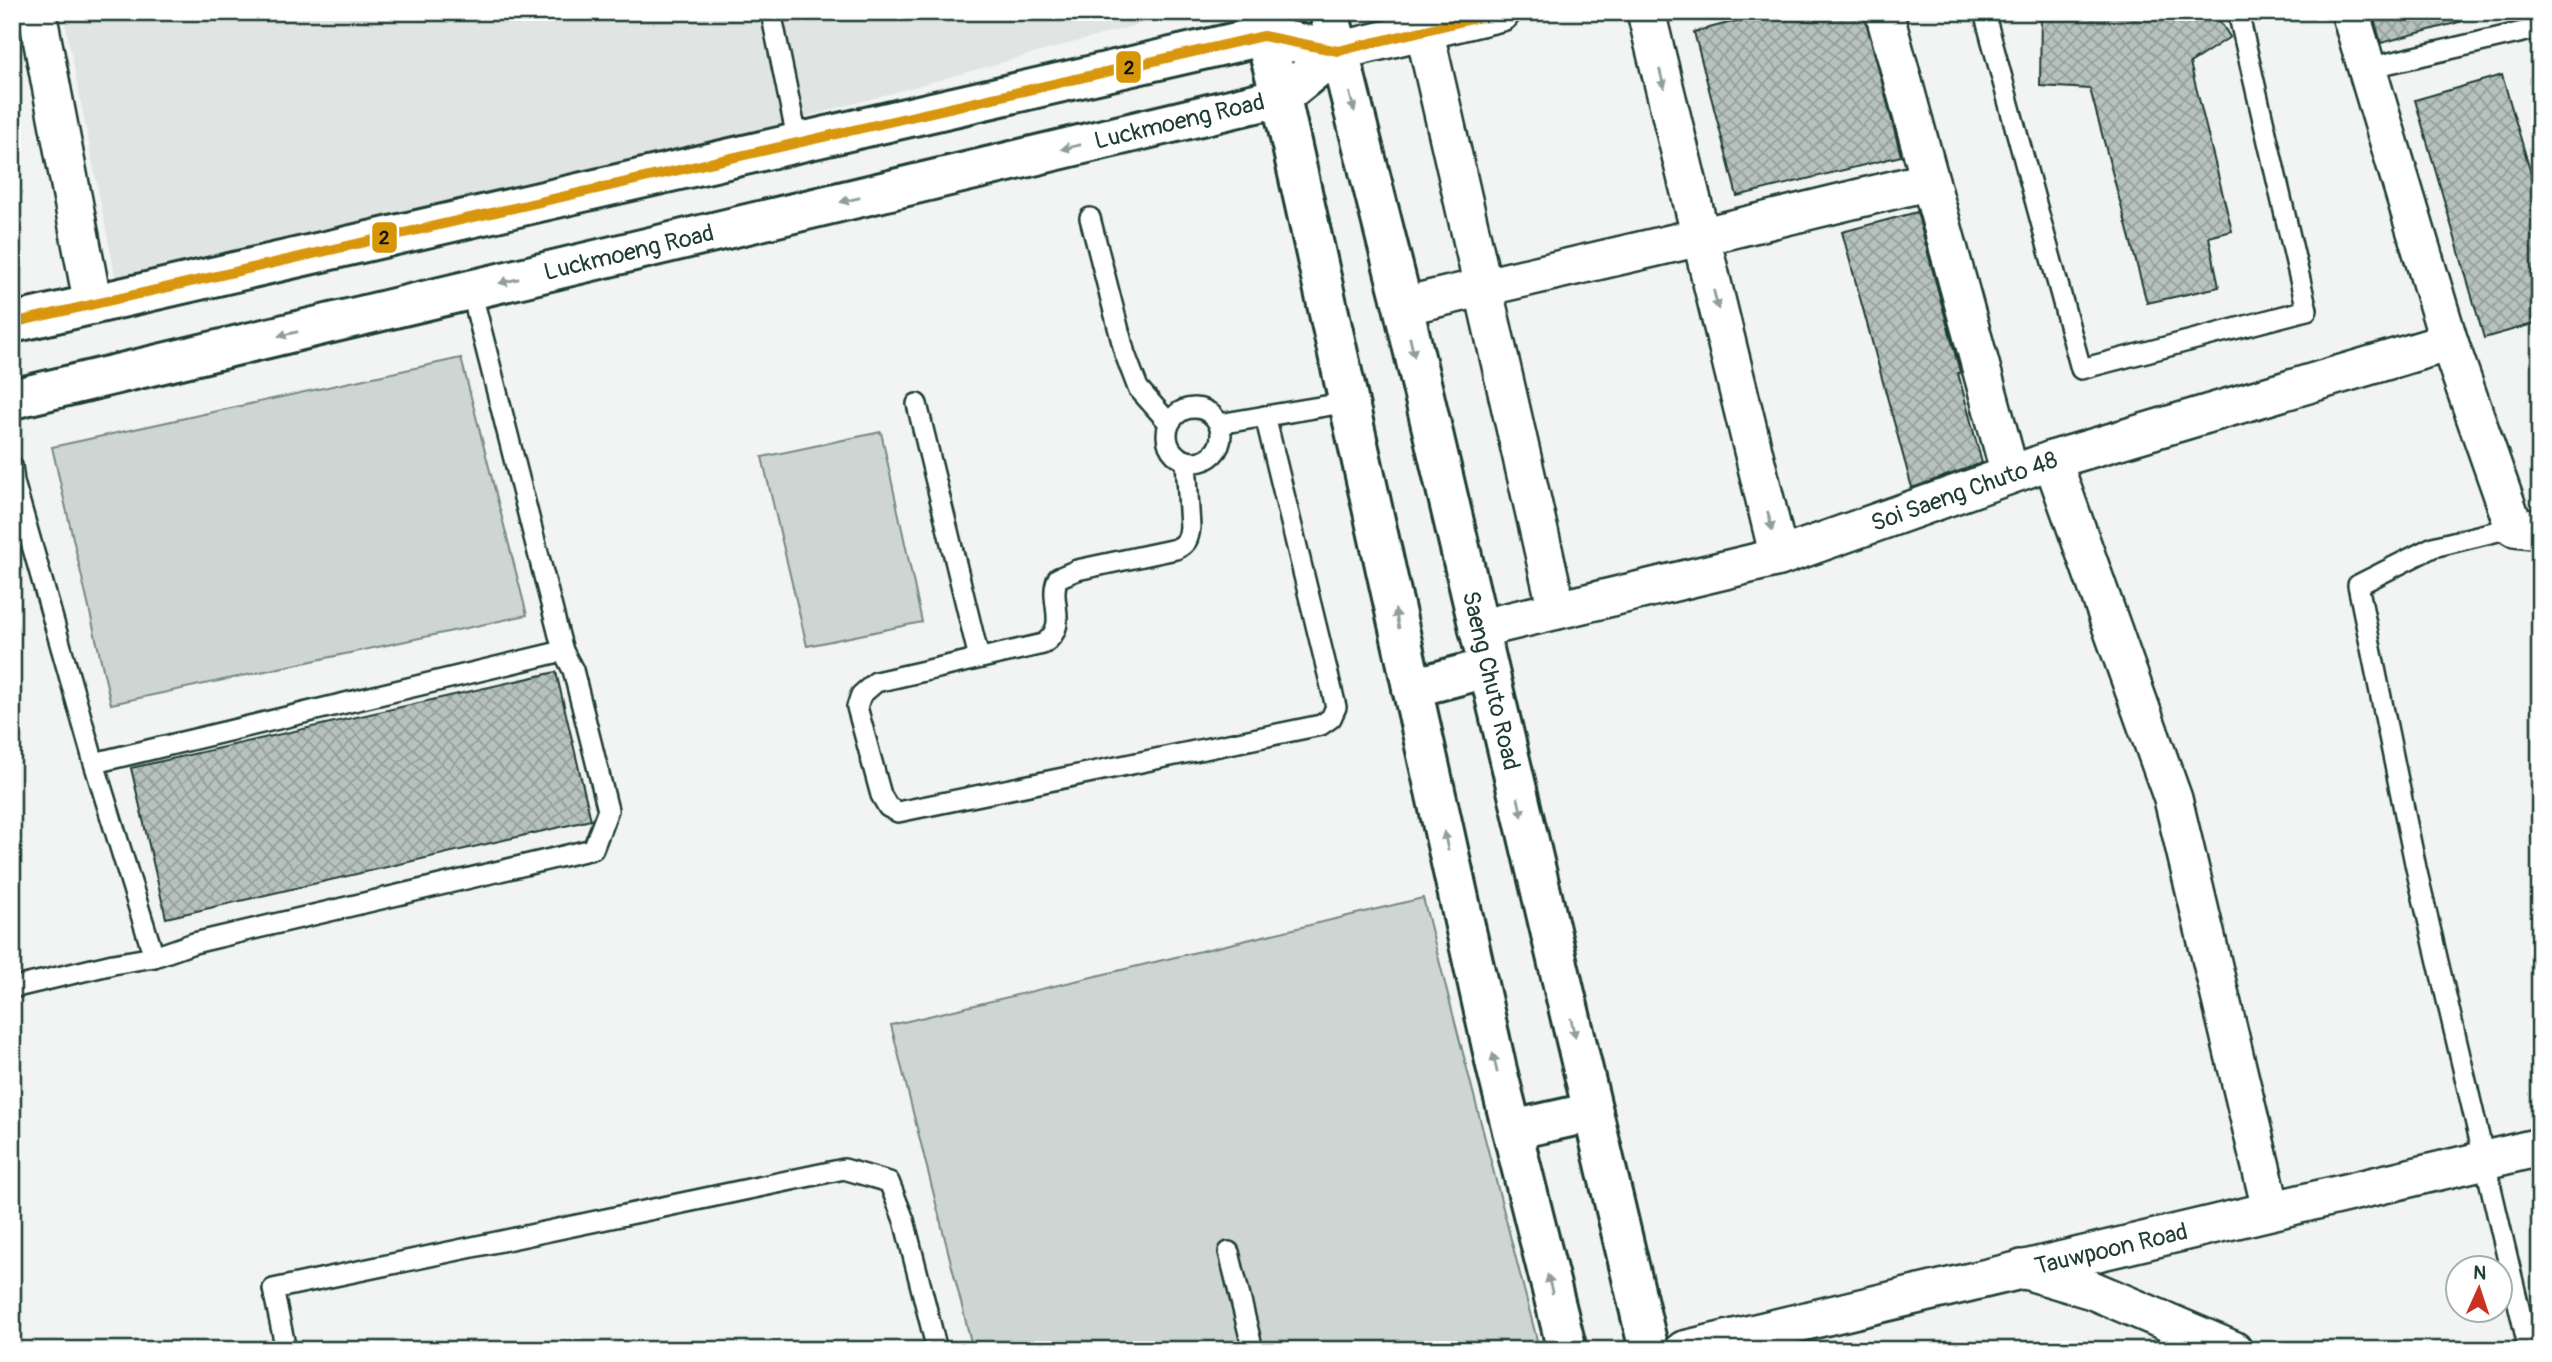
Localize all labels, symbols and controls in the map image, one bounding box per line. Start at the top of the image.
line badge: 2 [1115,50,1142,84]
text: 2 [1124,56,1135,80]
one-way arrow [1657,68,1668,90]
street label: Luckmoeng Road [1092,87,1268,156]
one-way arrow [1347,91,1358,113]
one-way arrow [1060,142,1082,153]
one-way arrow [839,195,861,206]
street label: Luckmoeng Road [541,218,717,287]
line badge: 2 [371,221,398,254]
text: 2 [379,226,390,250]
one-way arrow [498,276,520,287]
one-way arrow [1711,289,1722,311]
one-way arrow [277,329,299,340]
one-way arrow [1407,336,1418,358]
street label: Soi Saeng Chuto 48 [1867,445,2061,538]
one-way arrow [1765,510,1776,532]
street label: Saeng Chuto Road [1456,588,1526,773]
one-way arrow [1391,608,1402,630]
one-way arrow [1515,796,1526,818]
one-way arrow [1441,830,1452,852]
one-way arrow [1568,1017,1579,1039]
one-way arrow [1490,1052,1501,1074]
street label: Tauwpoon Road [2032,1217,2191,1281]
north arrow [2444,1254,2514,1324]
text: N [2473,1261,2487,1285]
one-way arrow [1544,1272,1555,1294]

